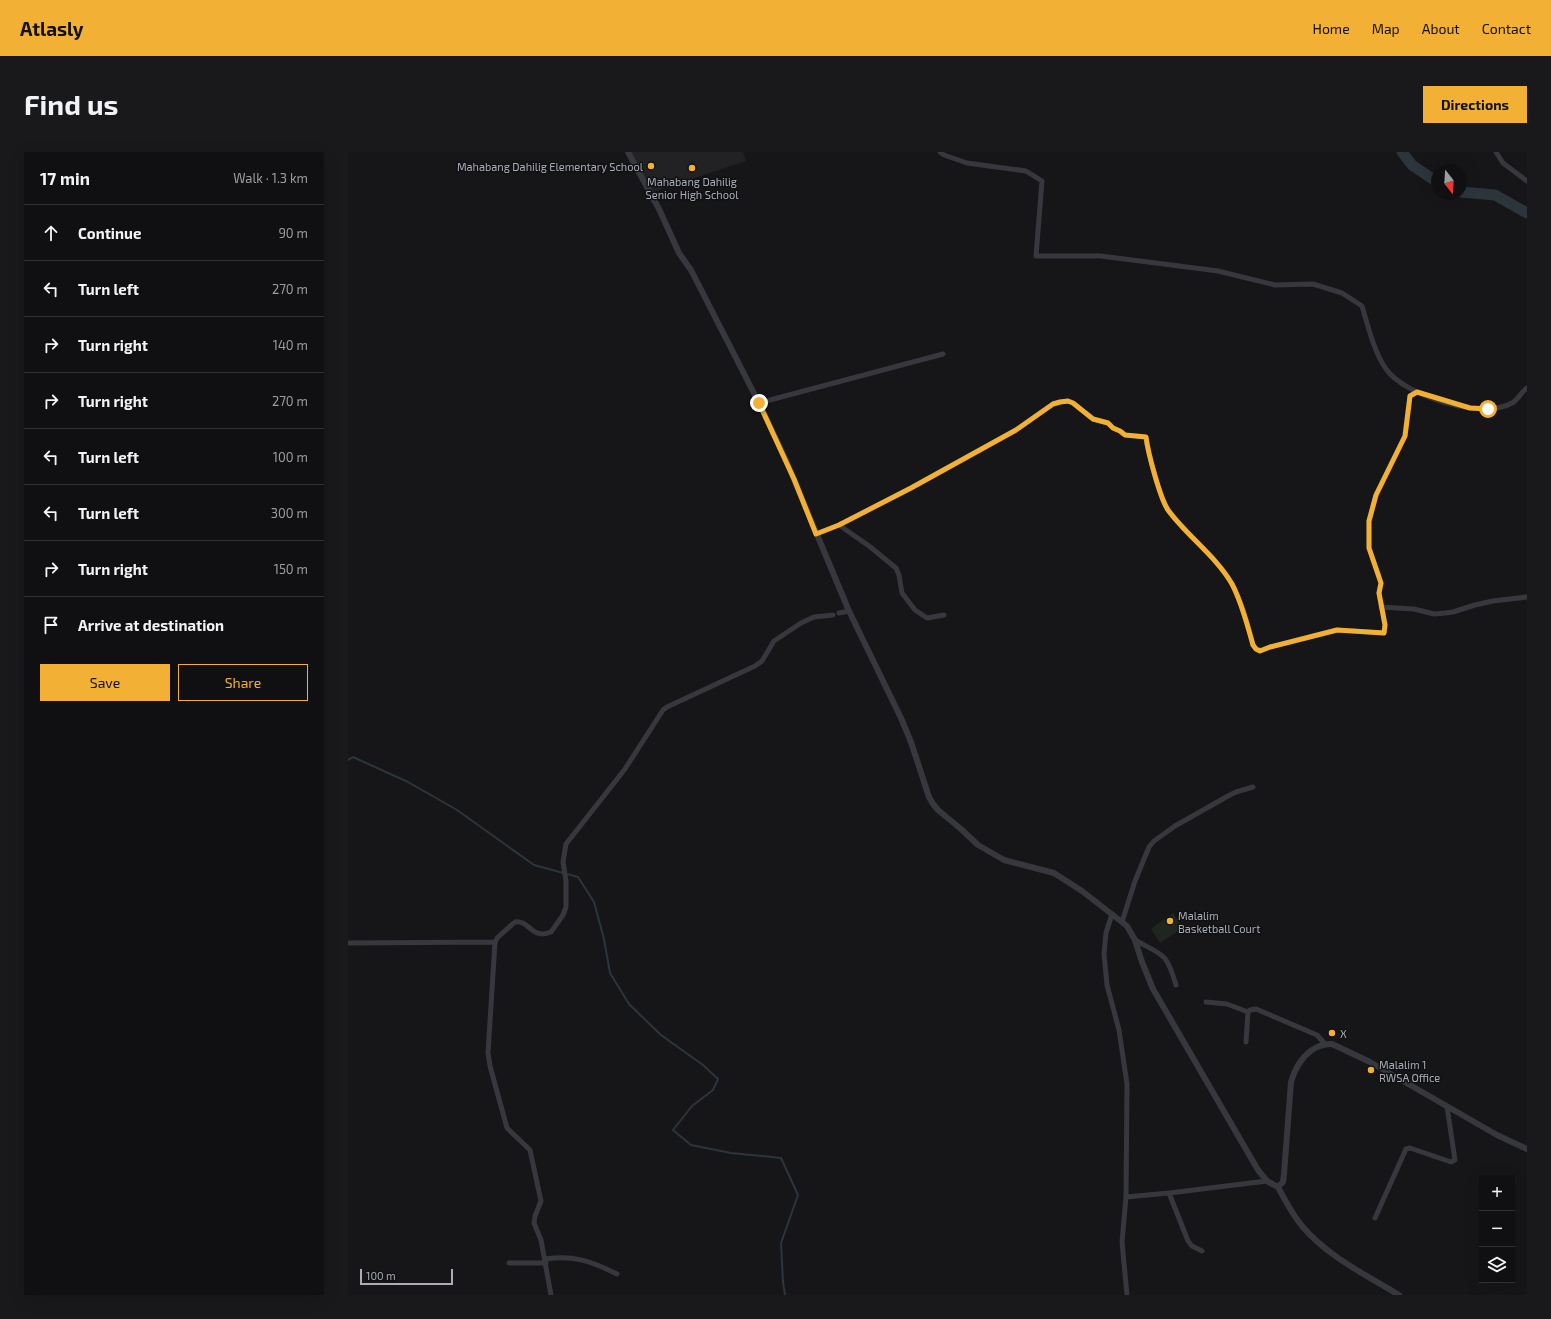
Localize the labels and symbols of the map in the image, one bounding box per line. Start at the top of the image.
place label: Mahabang Dahilig Elementary School [457,160,644,173]
marker: Mahabang Dahilig Elementary School [646,161,656,171]
marker: Mahabang Dahilig Senior High School [687,163,697,173]
north arrow [1431,164,1467,200]
place label: Mahabang Dahilig Senior High School [646,175,739,201]
route end [750,394,768,412]
route start [1479,400,1497,418]
place label: Malalim Basketball Court [1178,909,1260,935]
marker: Malalim Basketball Court [1165,916,1175,926]
place label: X [1340,1027,1347,1040]
marker: X [1327,1028,1337,1038]
place label: Malalim 1 RWSA Office [1379,1058,1440,1084]
marker: Malalim 1 RWSA Office [1366,1065,1376,1075]
scale bar [360,1267,453,1286]

